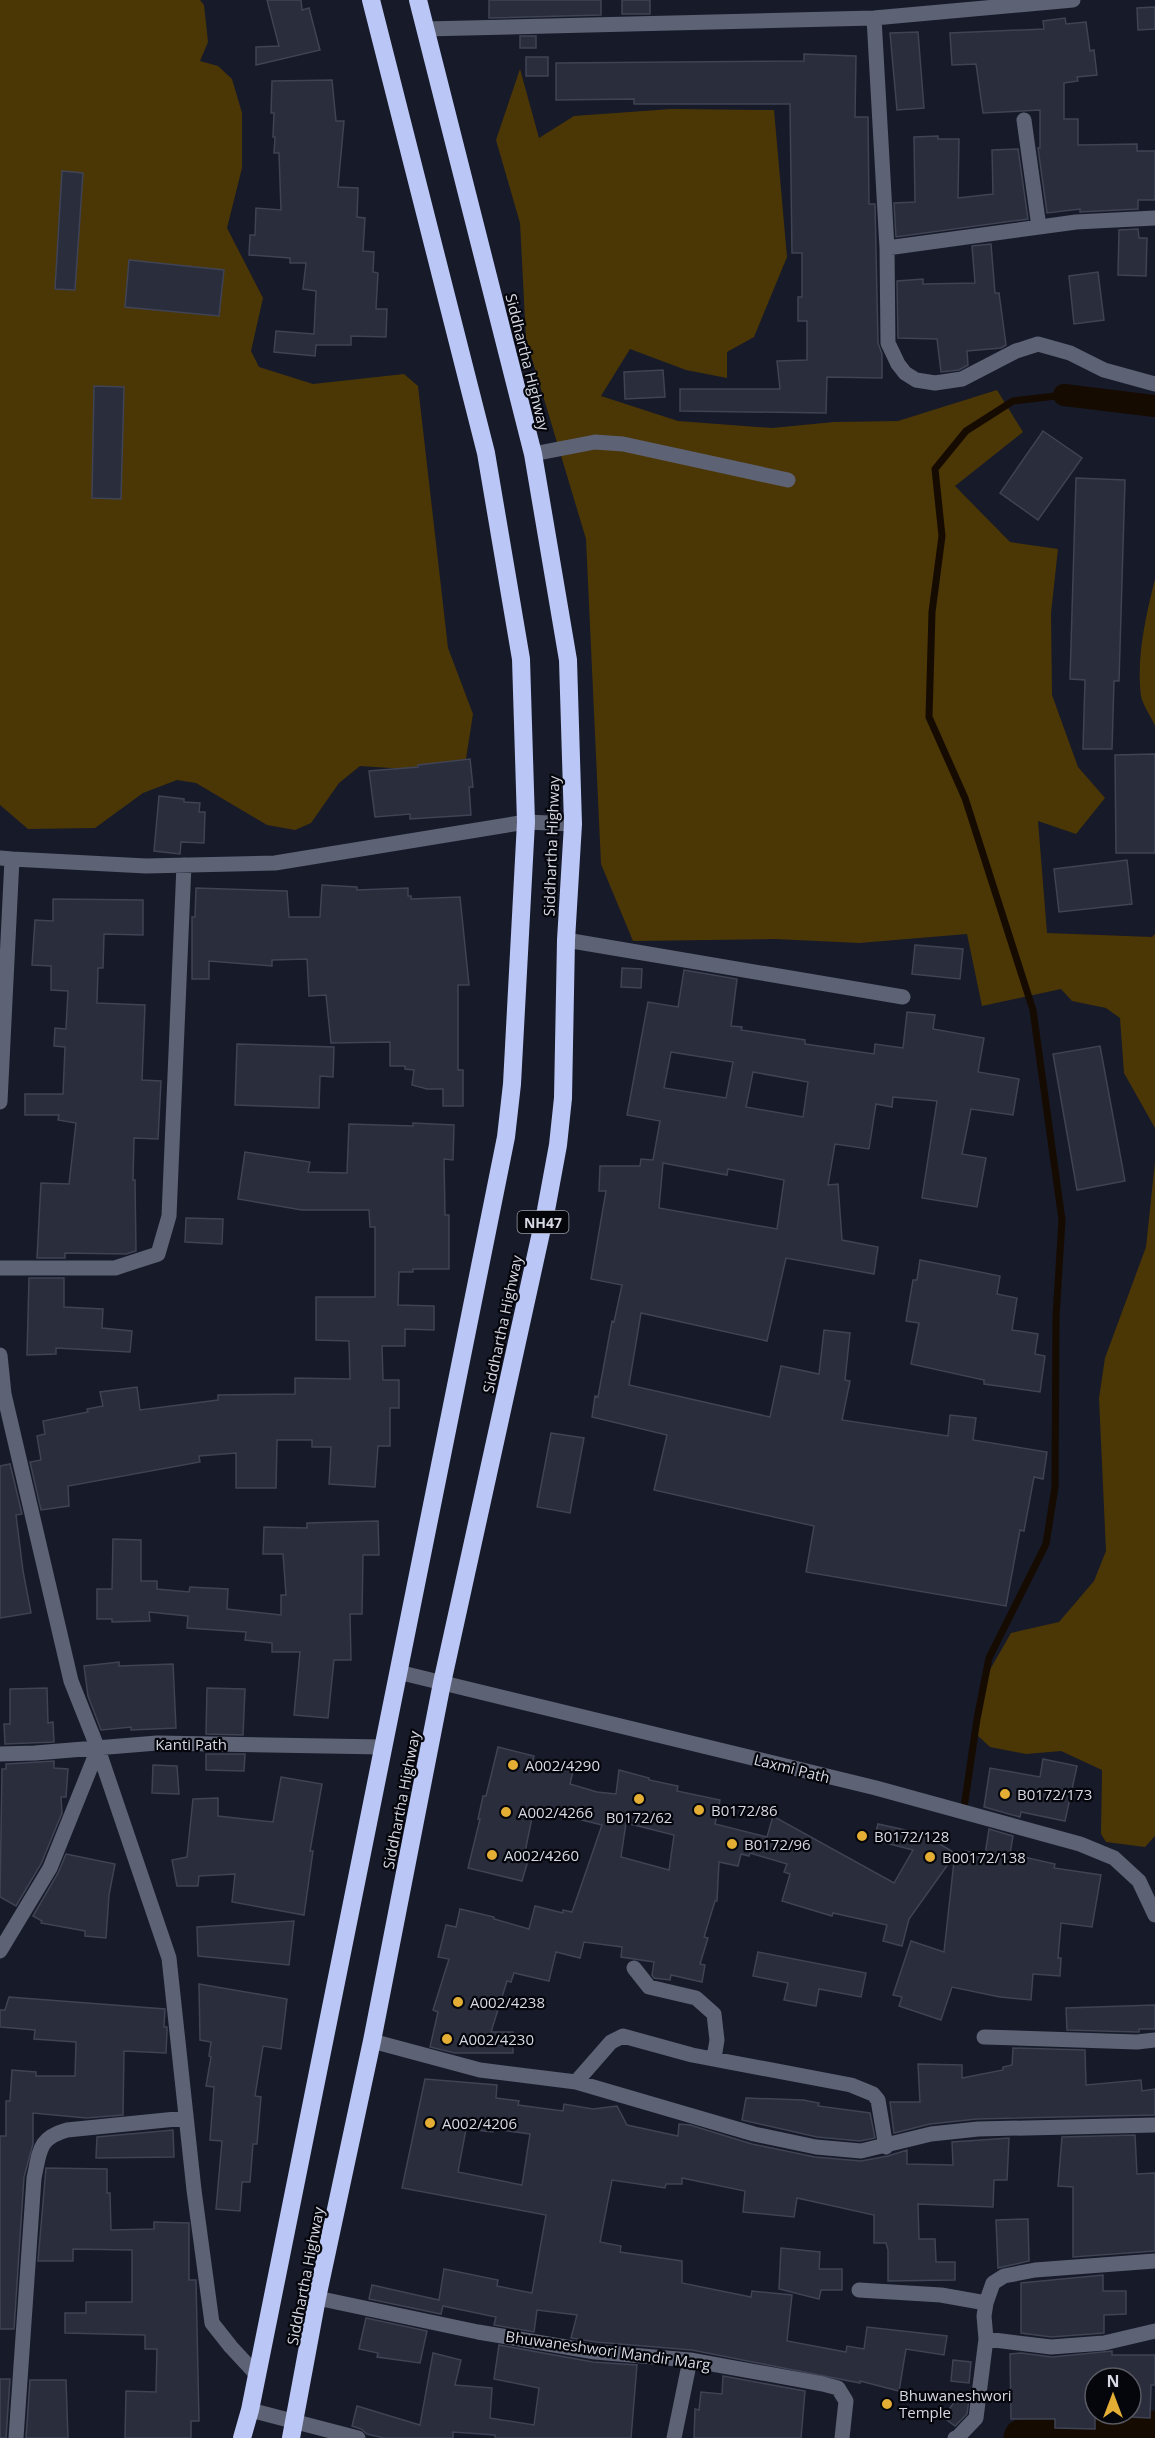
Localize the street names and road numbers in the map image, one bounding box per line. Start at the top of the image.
street label: Siddhartha Highway [501,291,555,433]
street label: Siddhartha Highway [539,775,563,917]
road number: NH47 [518,1211,568,1233]
street label: Siddhartha Highway [478,1253,526,1395]
street label: Siddhartha Highway [378,1729,424,1871]
street label: Kanti Path [155,1734,227,1754]
street label: Laxmi Path [752,1749,832,1787]
street label: Siddhartha Highway [282,2205,328,2347]
street label: Bhuwaneshwori Mandir Marg [504,2326,712,2374]

